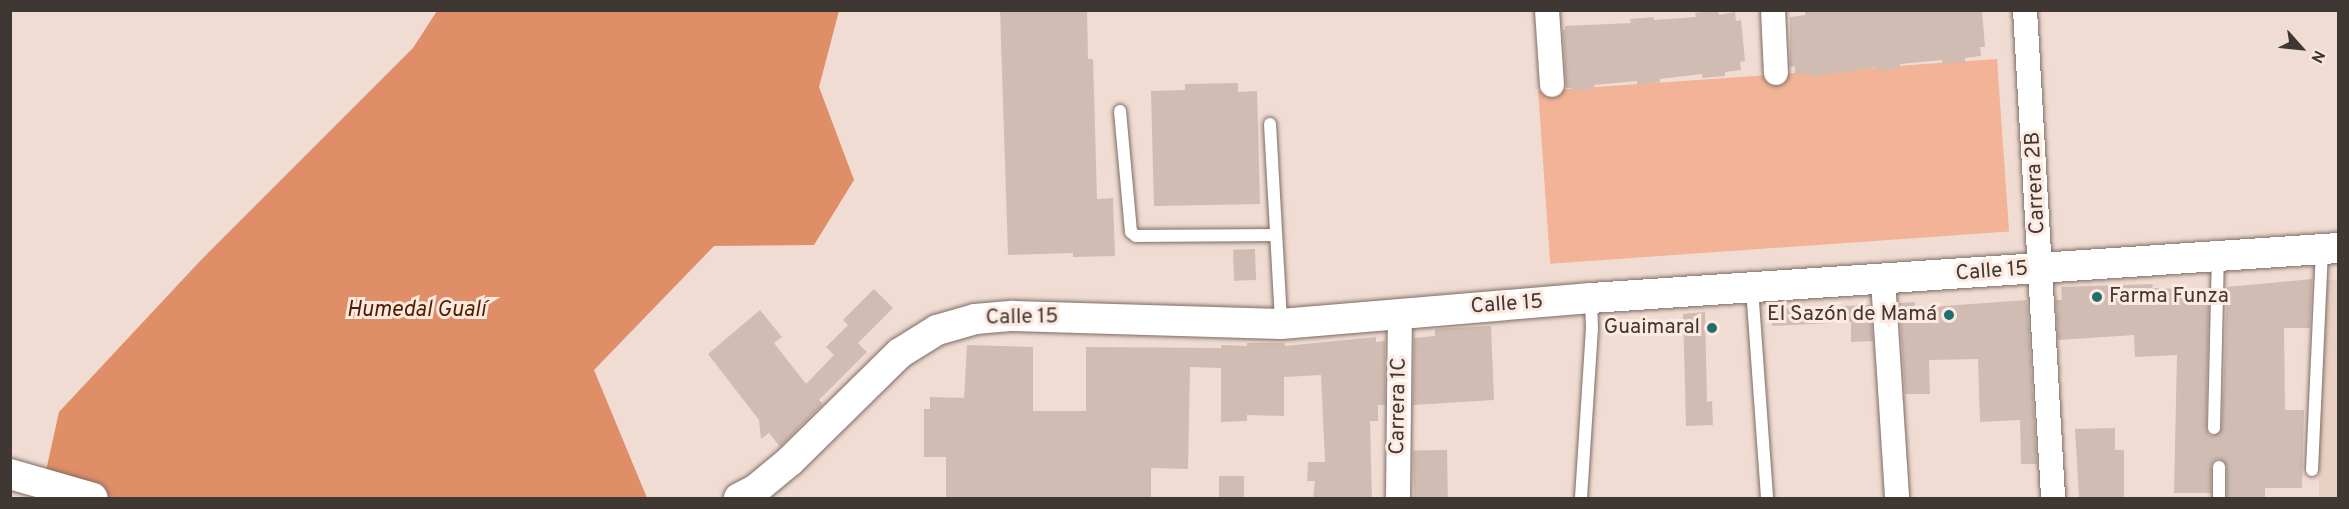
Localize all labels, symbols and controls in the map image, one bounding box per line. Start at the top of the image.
north arrow [2271,18,2331,78]
text: N [2306,47,2329,66]
street label: Carrera 2B [2021,131,2051,235]
street label: Calle 15 [1955,257,2029,287]
place label: Farma Funza [2109,284,2229,310]
street label: Calle 15 [1470,290,1544,320]
marker: Farma Funza [2090,290,2104,304]
water label: Humedal Gualí [346,298,486,324]
place label: El Sazón de Mamá [1767,302,1937,328]
street label: Calle 15 [985,305,1059,331]
marker: El Sazón de Mamá [1942,308,1956,322]
place label: Guaimaral [1604,315,1700,341]
marker: Guaimaral [1705,321,1719,335]
street label: Carrera 1C [1386,357,1412,455]

